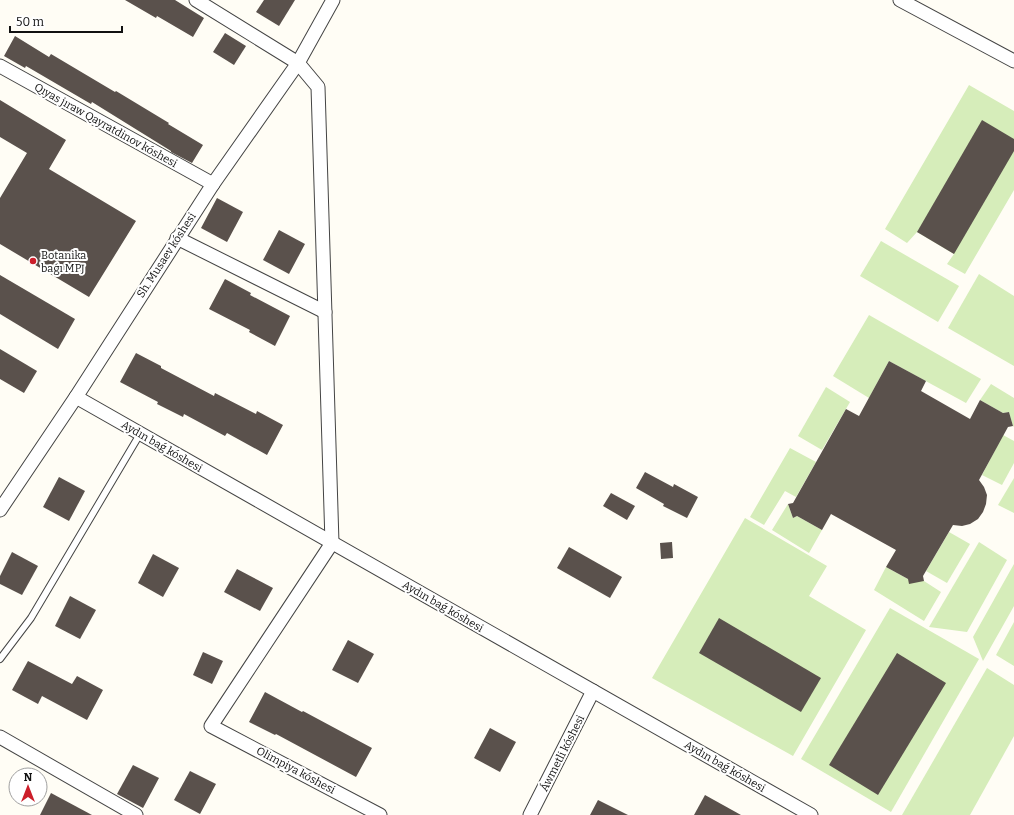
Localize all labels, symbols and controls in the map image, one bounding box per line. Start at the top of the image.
scale bar [10,8,122,34]
text: 50 m [16,15,45,29]
street label: Qıyas jıraw Qayratdinov kóshesi [32,81,180,171]
street label: Sh. Musaev kóshesi [134,210,199,300]
place label: Botanika baǵı MPJ [41,249,86,275]
marker: Botanika baǵı MPJ [28,256,38,266]
street label: Aydın baǵ kóshesi [119,418,205,475]
street label: Aydın baǵ kóshesi [400,578,486,635]
street label: Áwmetli kóshesi [537,712,588,794]
street label: Aydın baǵ kóshesi [682,738,768,795]
street label: Olimpiya kóshesi [254,744,338,797]
north arrow [8,767,48,807]
text: N [24,771,33,784]

